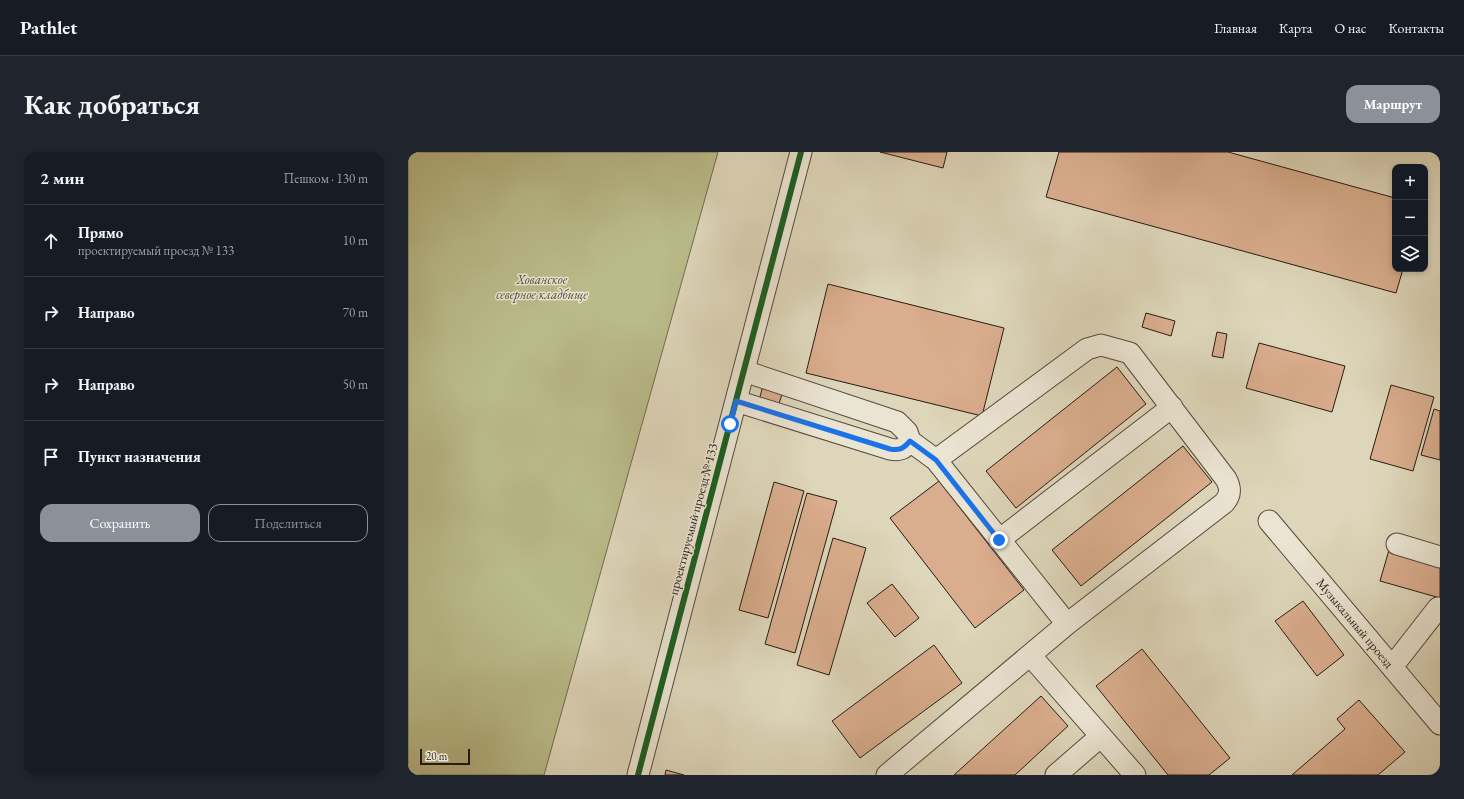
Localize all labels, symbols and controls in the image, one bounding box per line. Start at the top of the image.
text: Pathlet [20,15,77,40]
text: Главная [1214,19,1257,37]
text: Карта [1279,19,1312,37]
text: О нас [1334,19,1366,37]
text: Контакты [1388,19,1444,37]
button: Маршрут [1346,85,1440,123]
text: Как добраться [24,86,200,122]
map controls [1392,164,1428,272]
button: + [1392,164,1428,200]
text: 2 мин [40,167,84,189]
text: Пешком · 130 m [284,170,368,187]
button: − [1392,200,1428,236]
text: Прямо [78,223,123,242]
icon: ahead [40,230,62,252]
text: 10 m [343,232,368,249]
button: layers [1392,236,1428,272]
text: проектируемый проезд № 133 [78,242,234,259]
park label: Хованское северное кладбище [496,271,588,303]
icon: right [40,302,62,324]
text: Направо [78,303,135,322]
text: 70 m [343,304,368,321]
icon: right [40,374,62,396]
text: Направо [78,375,135,394]
text: 50 m [343,376,368,393]
route start [721,415,739,433]
street label: проектируемый проезд № 133 [665,441,721,597]
icon: arrive [40,446,62,468]
text: Пункт назначения [78,447,201,466]
button: Сохранить [40,504,200,542]
button: Поделиться [208,504,368,542]
route end [990,531,1008,549]
street label: Музыкальный проезд [1313,575,1397,671]
scale bar [420,747,470,766]
text: 20 m [426,749,447,763]

